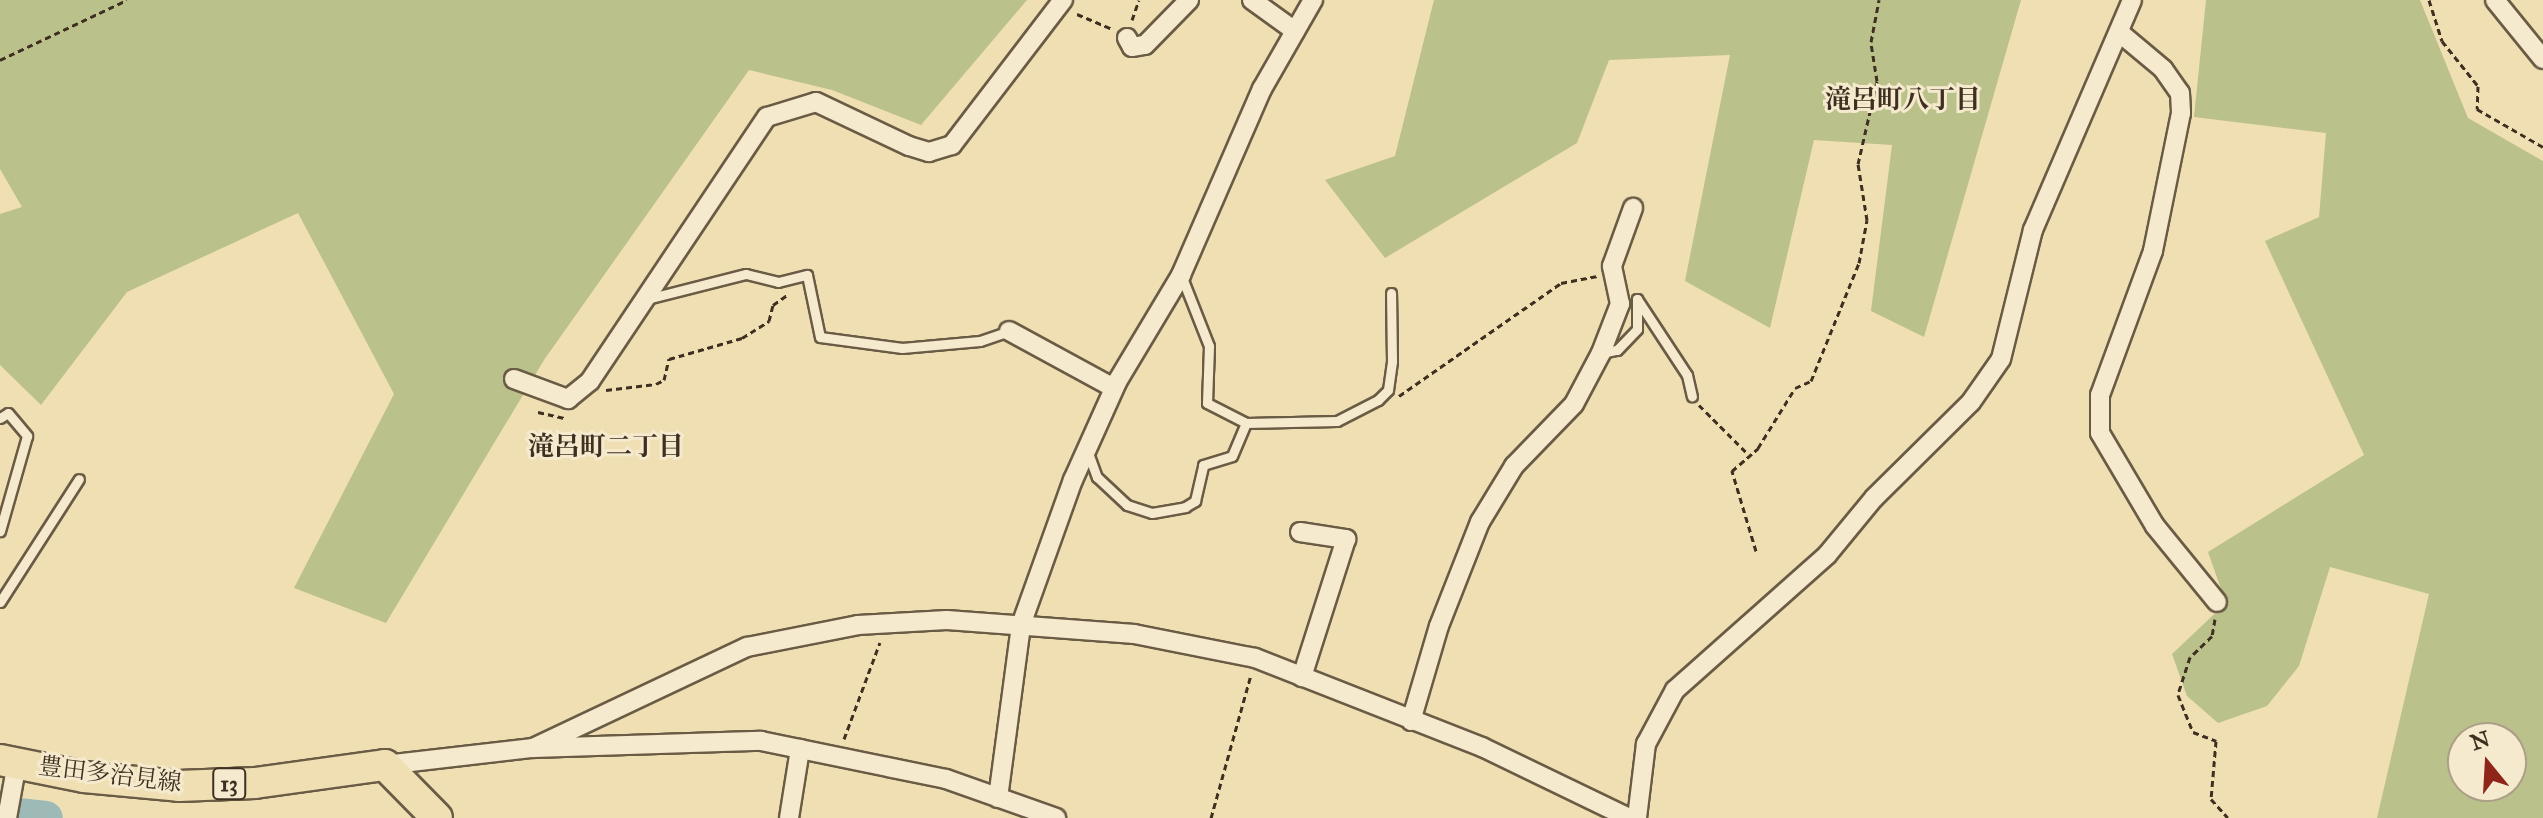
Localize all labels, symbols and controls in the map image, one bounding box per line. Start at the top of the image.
district label: 滝呂町八丁目 [1825,84,1981,116]
district label: 滝呂町二丁目 [528,431,684,463]
north arrow [2447,722,2527,802]
text: N [2467,725,2493,756]
street label: 豊田多治見線 [37,752,183,798]
road number: 13 [211,766,247,802]

